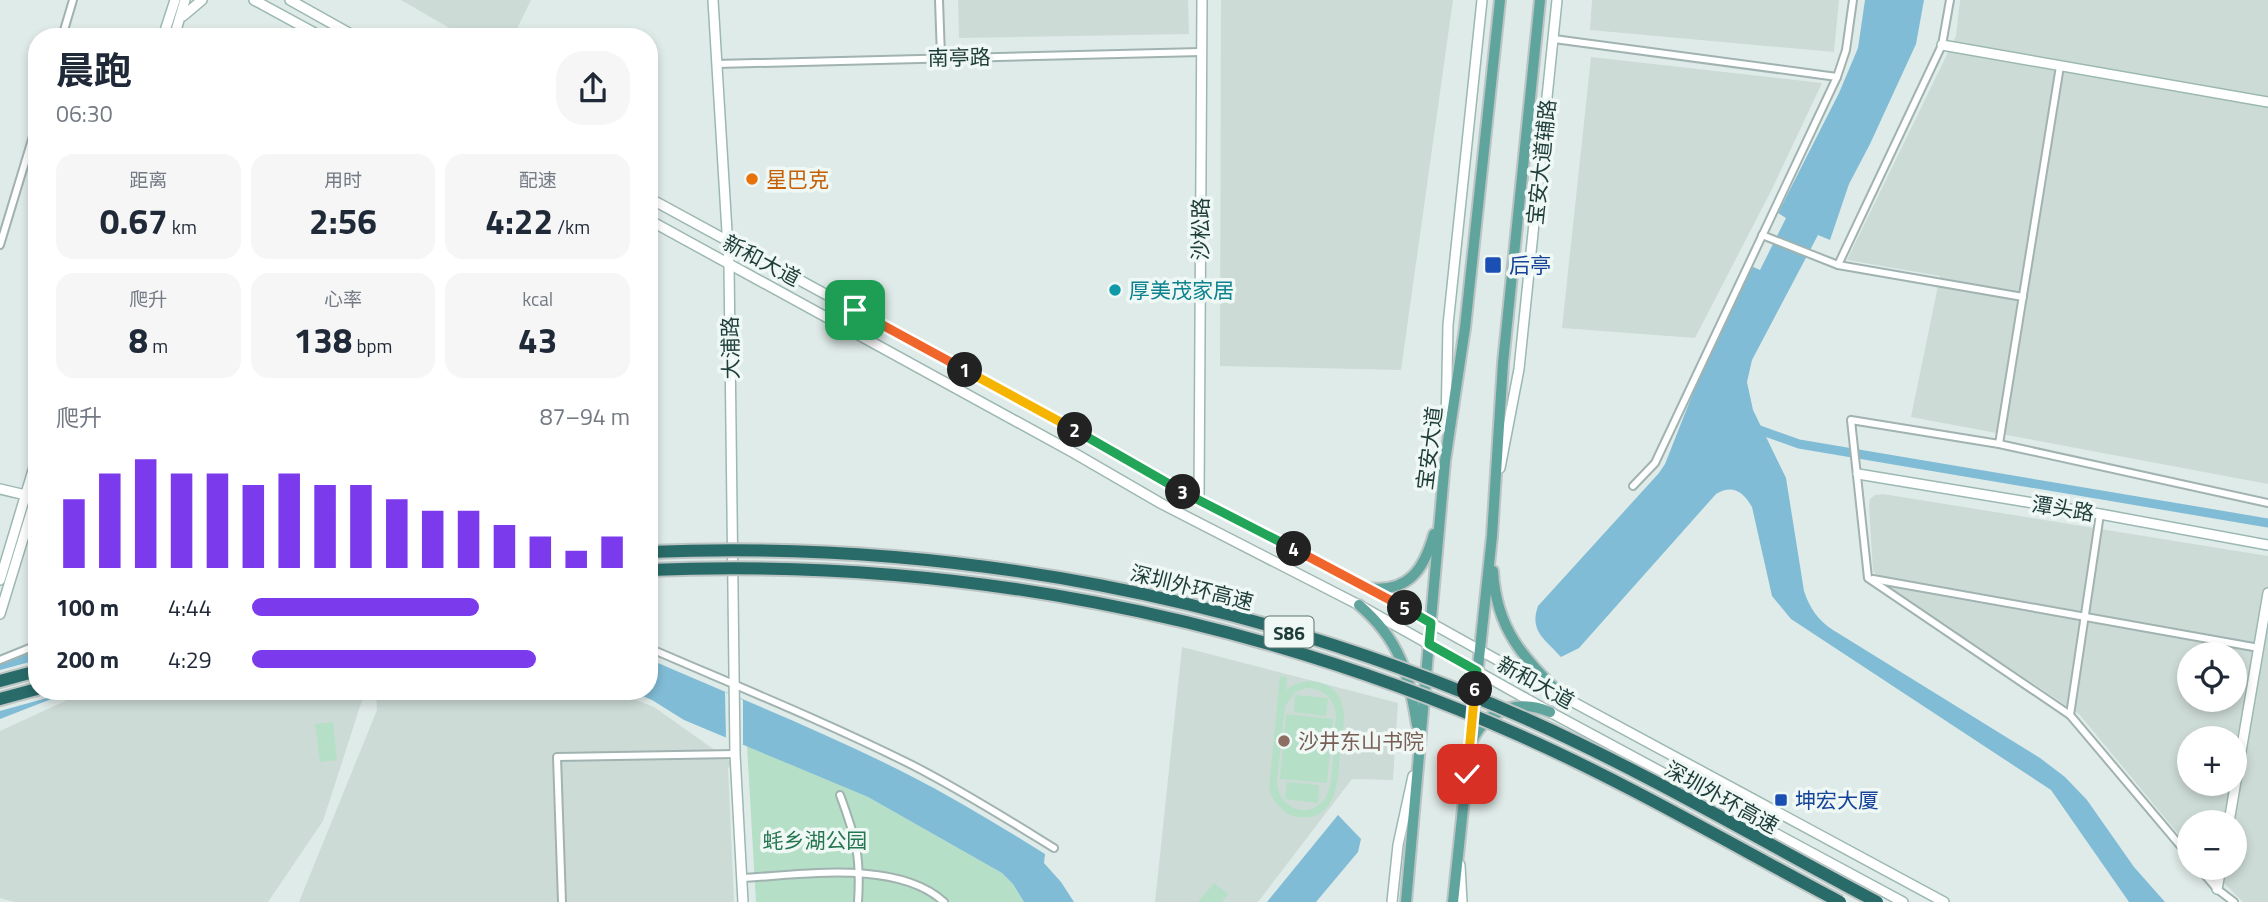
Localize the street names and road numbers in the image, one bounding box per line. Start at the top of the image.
street label: 南亭路 [927,40,991,74]
street label: 宝安大道辅路 [1519,98,1563,226]
street label: 沙松路 [1184,198,1216,261]
street label: 新和大道 [717,226,807,294]
street label: 大浦路 [713,316,747,380]
street label: 宝安大道 [1408,404,1450,492]
street label: 潭头路 [2029,487,2097,529]
street label: 深圳外环高速 [1127,556,1257,618]
road number: S86 [1264,617,1314,648]
street label: 新和大道 [1492,648,1580,716]
street label: 深圳外环高速 [1659,752,1785,842]

